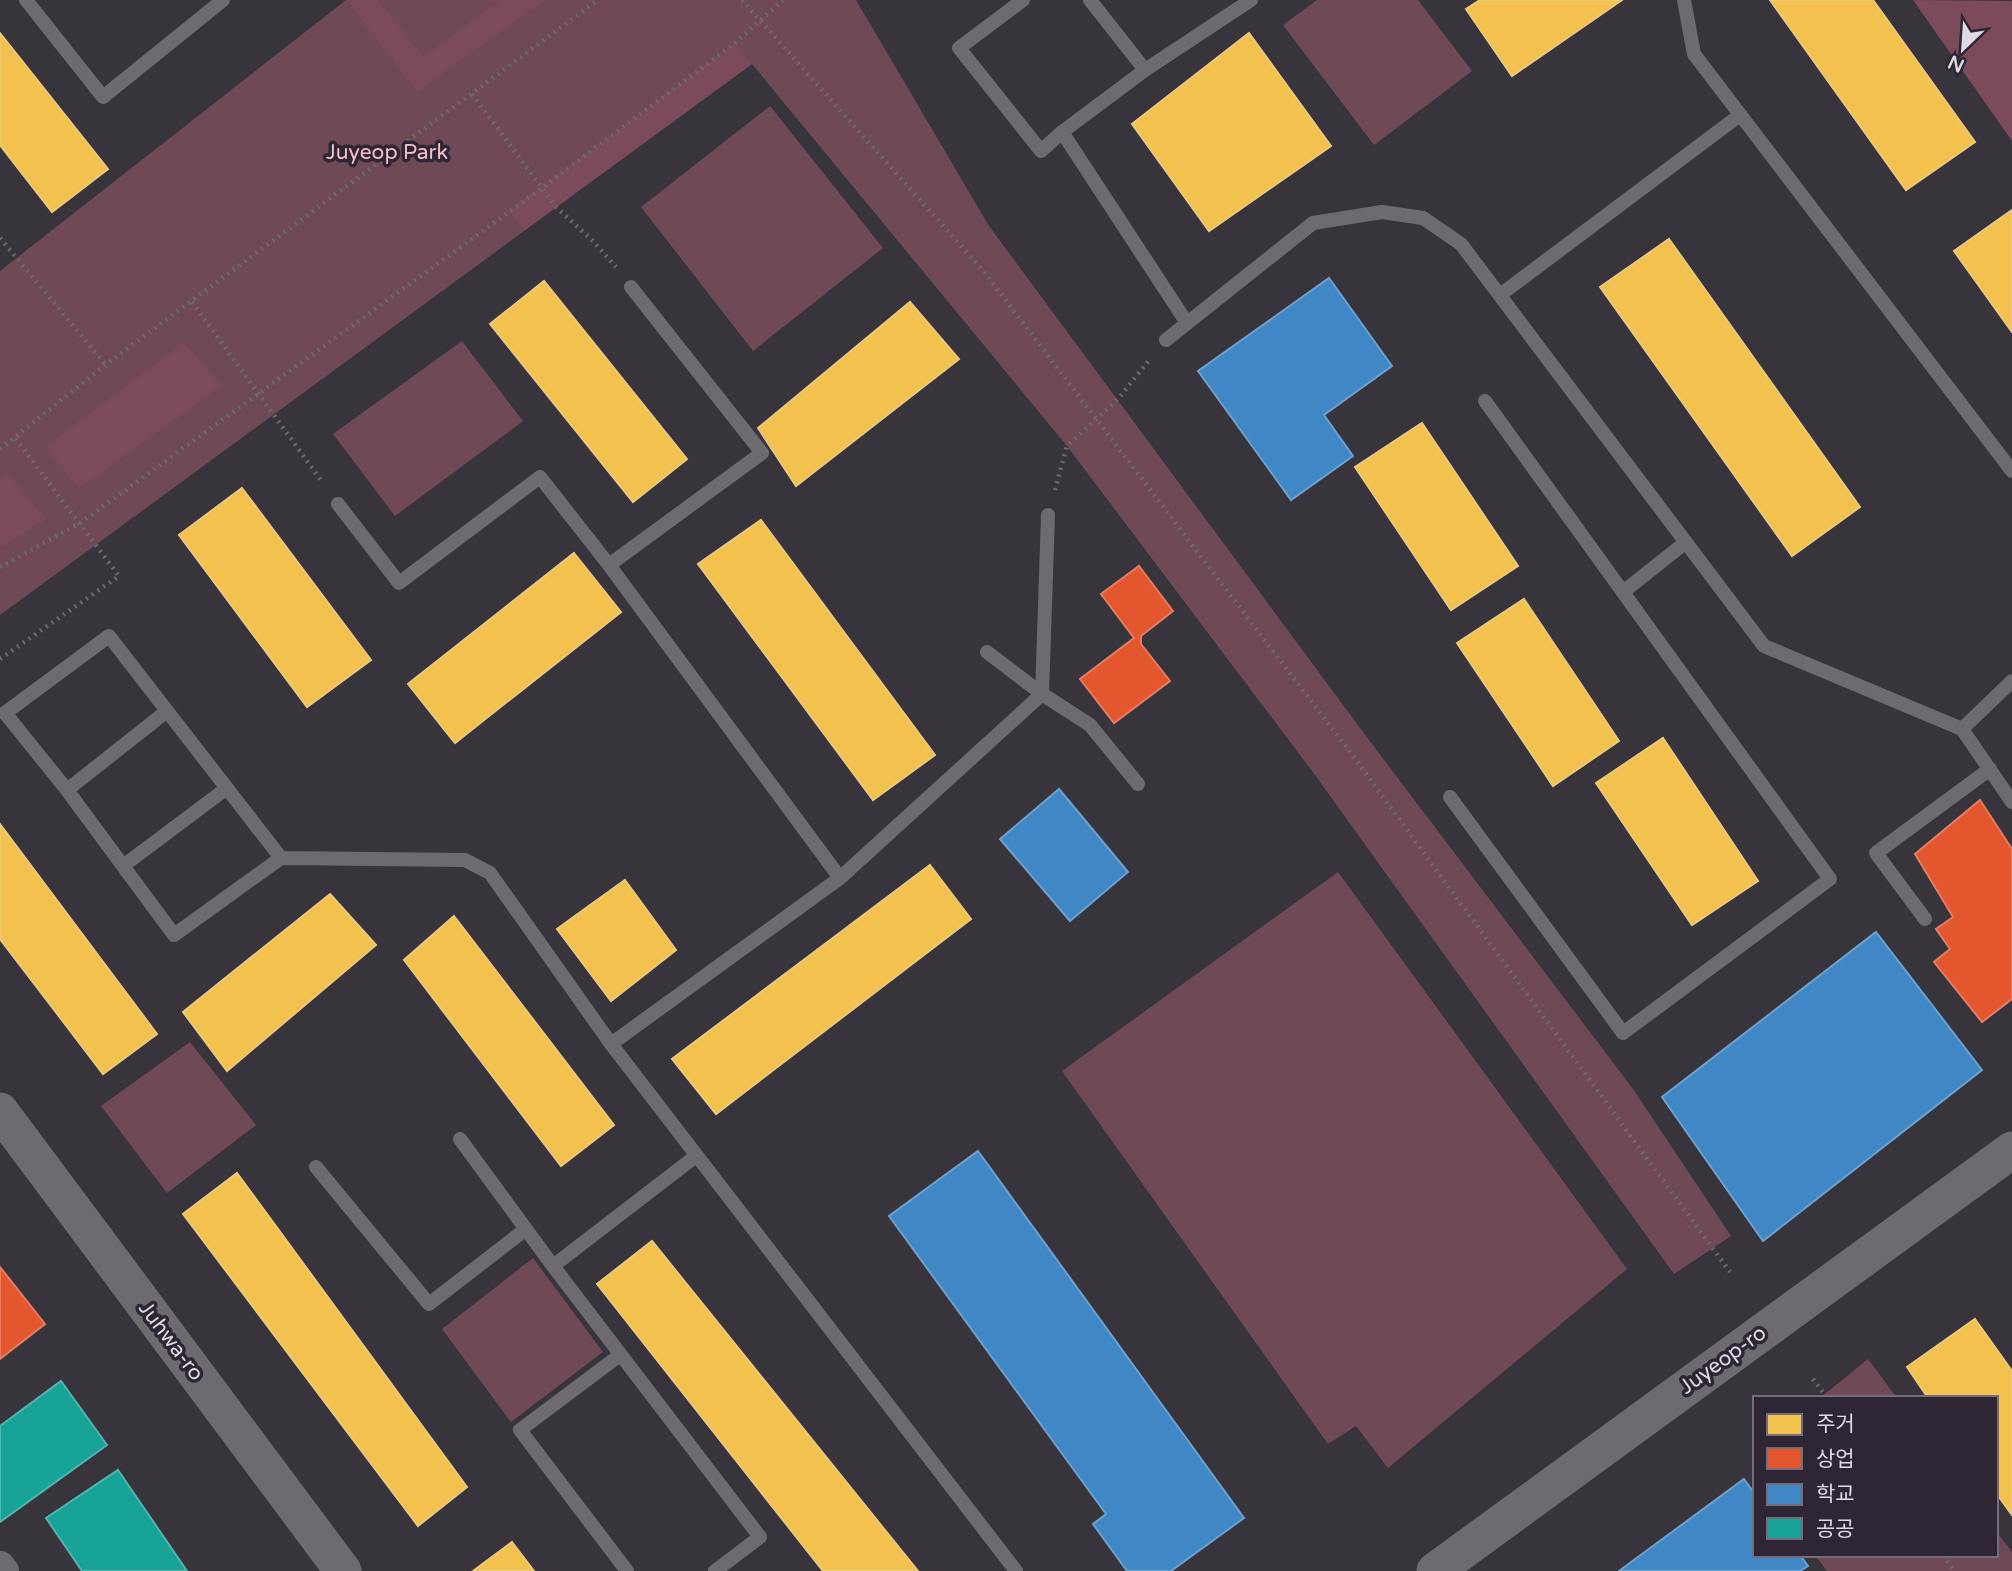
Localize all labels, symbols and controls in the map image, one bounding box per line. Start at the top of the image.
north arrow [1928,14,1998,84]
text: N [1945,50,1968,77]
park label: Juyeop Park [326,140,448,165]
street label: Juhwa-ro [133,1297,209,1385]
street label: Juyeop-ro [1675,1320,1771,1400]
legend [1753,1396,1998,1557]
text: 주거 [1816,1412,1855,1437]
text: 상업 [1816,1447,1855,1472]
text: 학교 [1816,1482,1855,1507]
text: 공공 [1816,1517,1855,1542]

